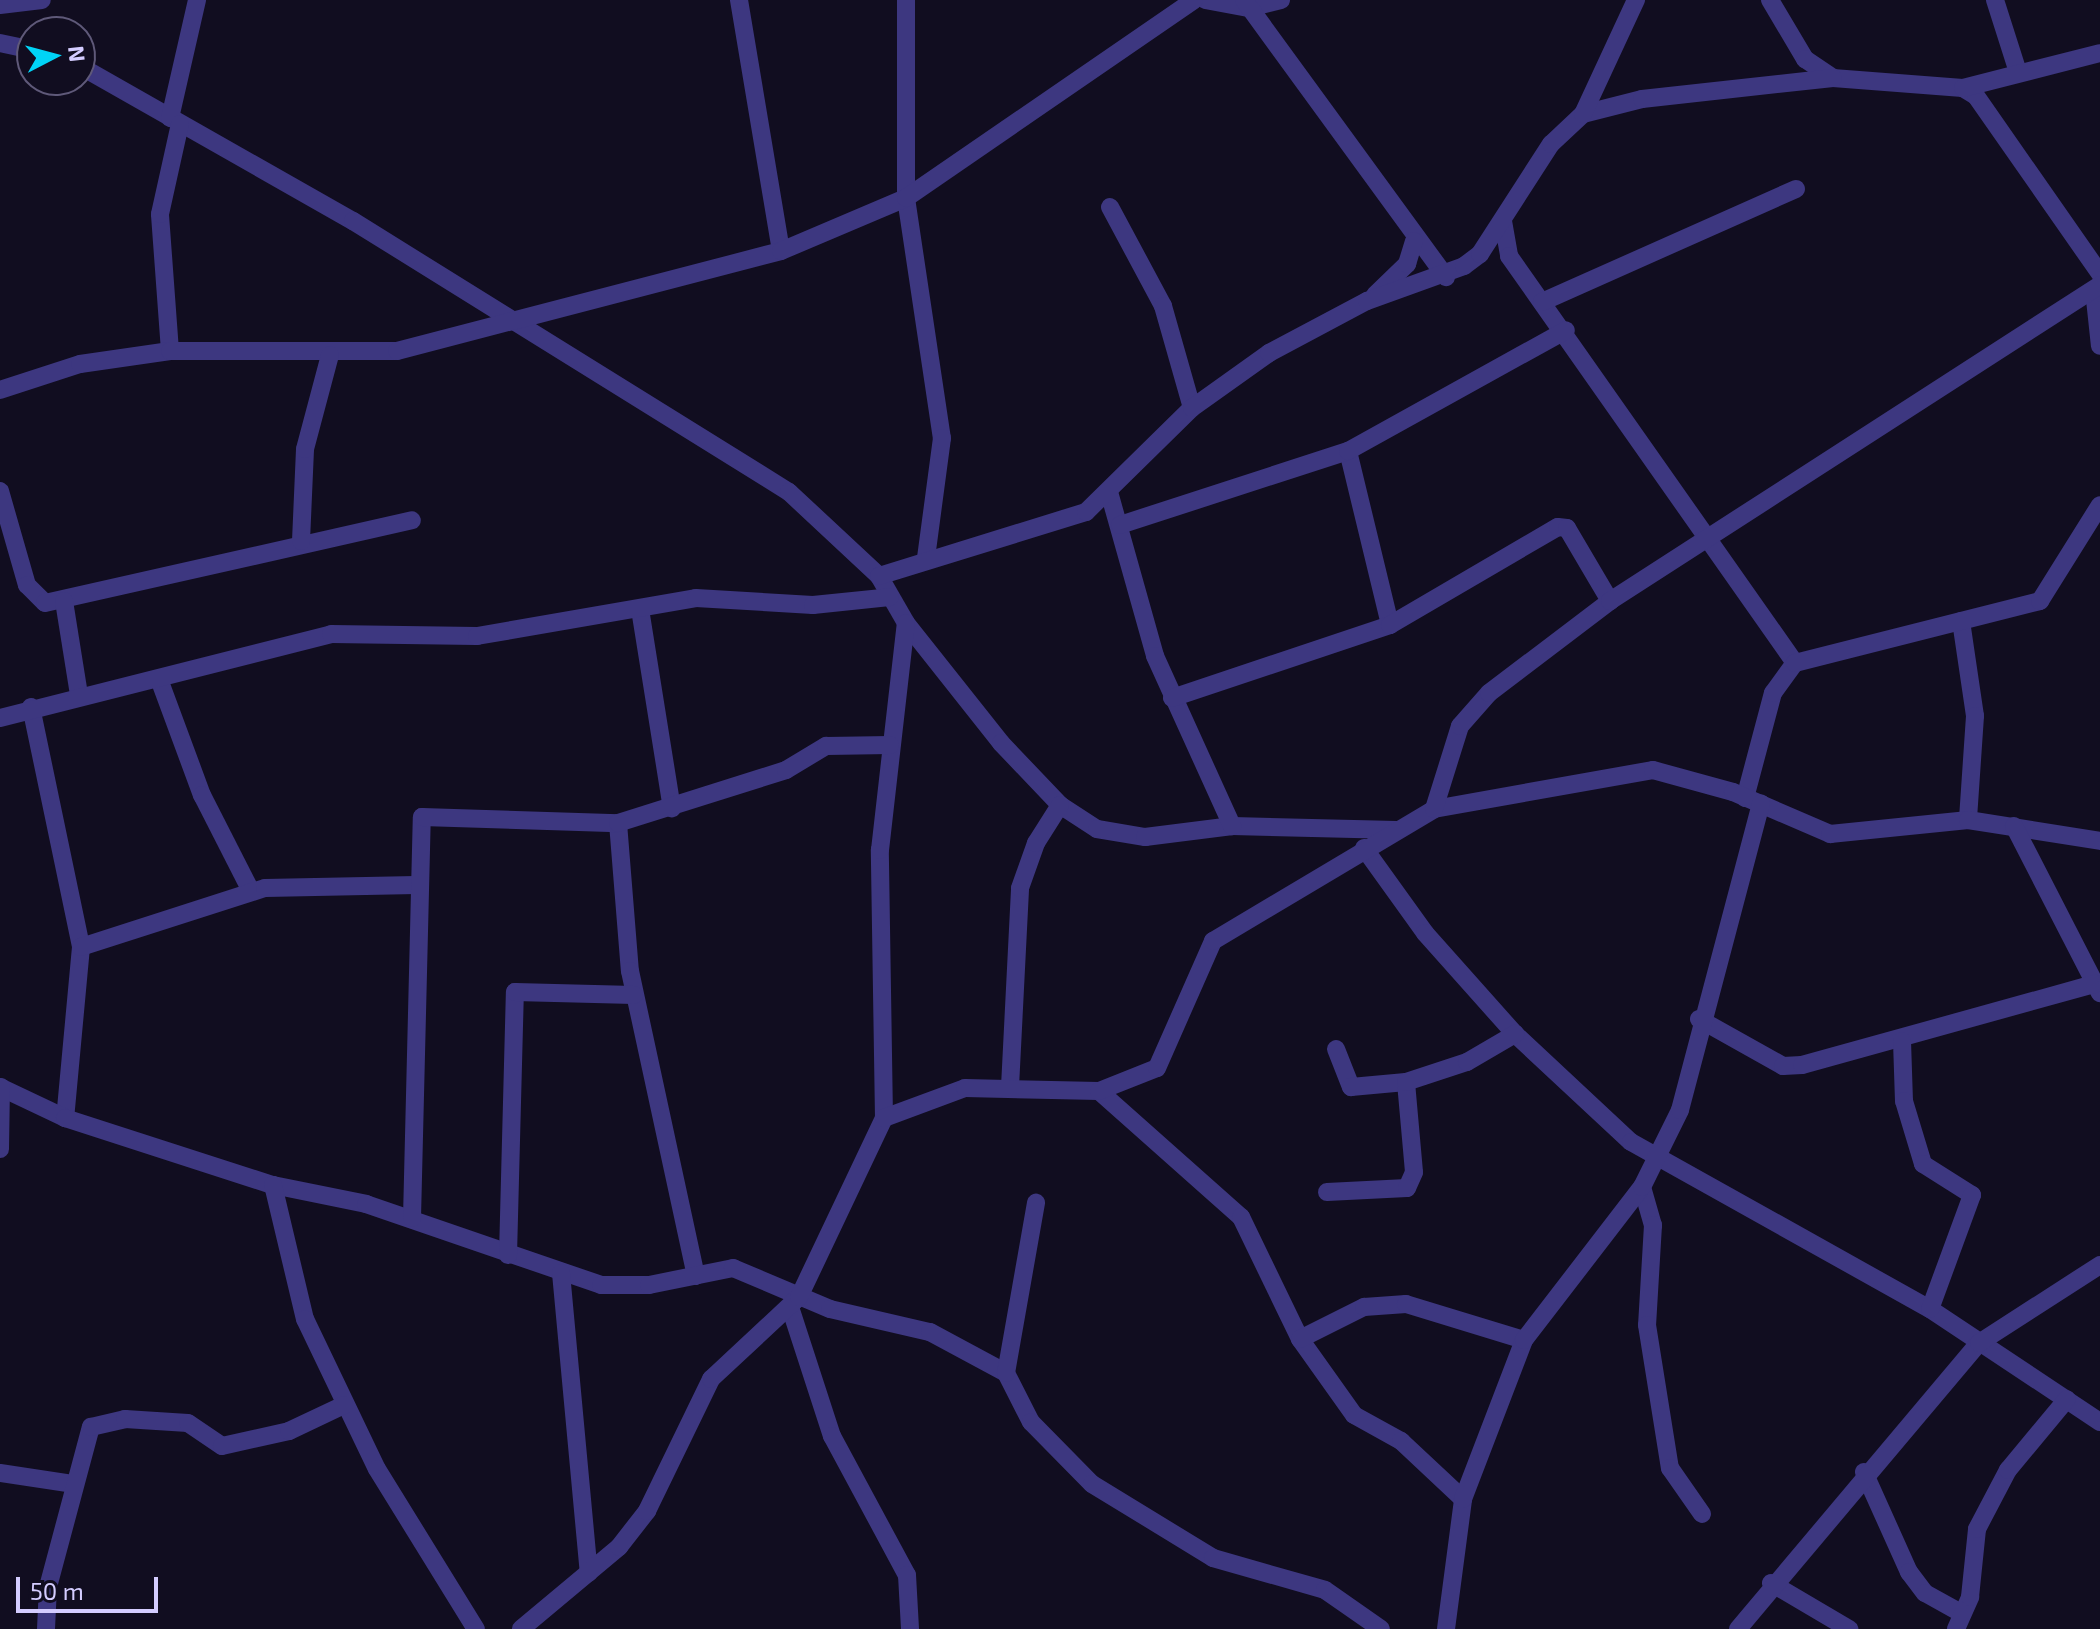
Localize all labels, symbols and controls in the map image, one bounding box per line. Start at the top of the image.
north arrow [16,16,96,96]
text: N [64,44,92,63]
scale bar [20,1561,162,1611]
text: 50 m [30,1576,84,1605]

